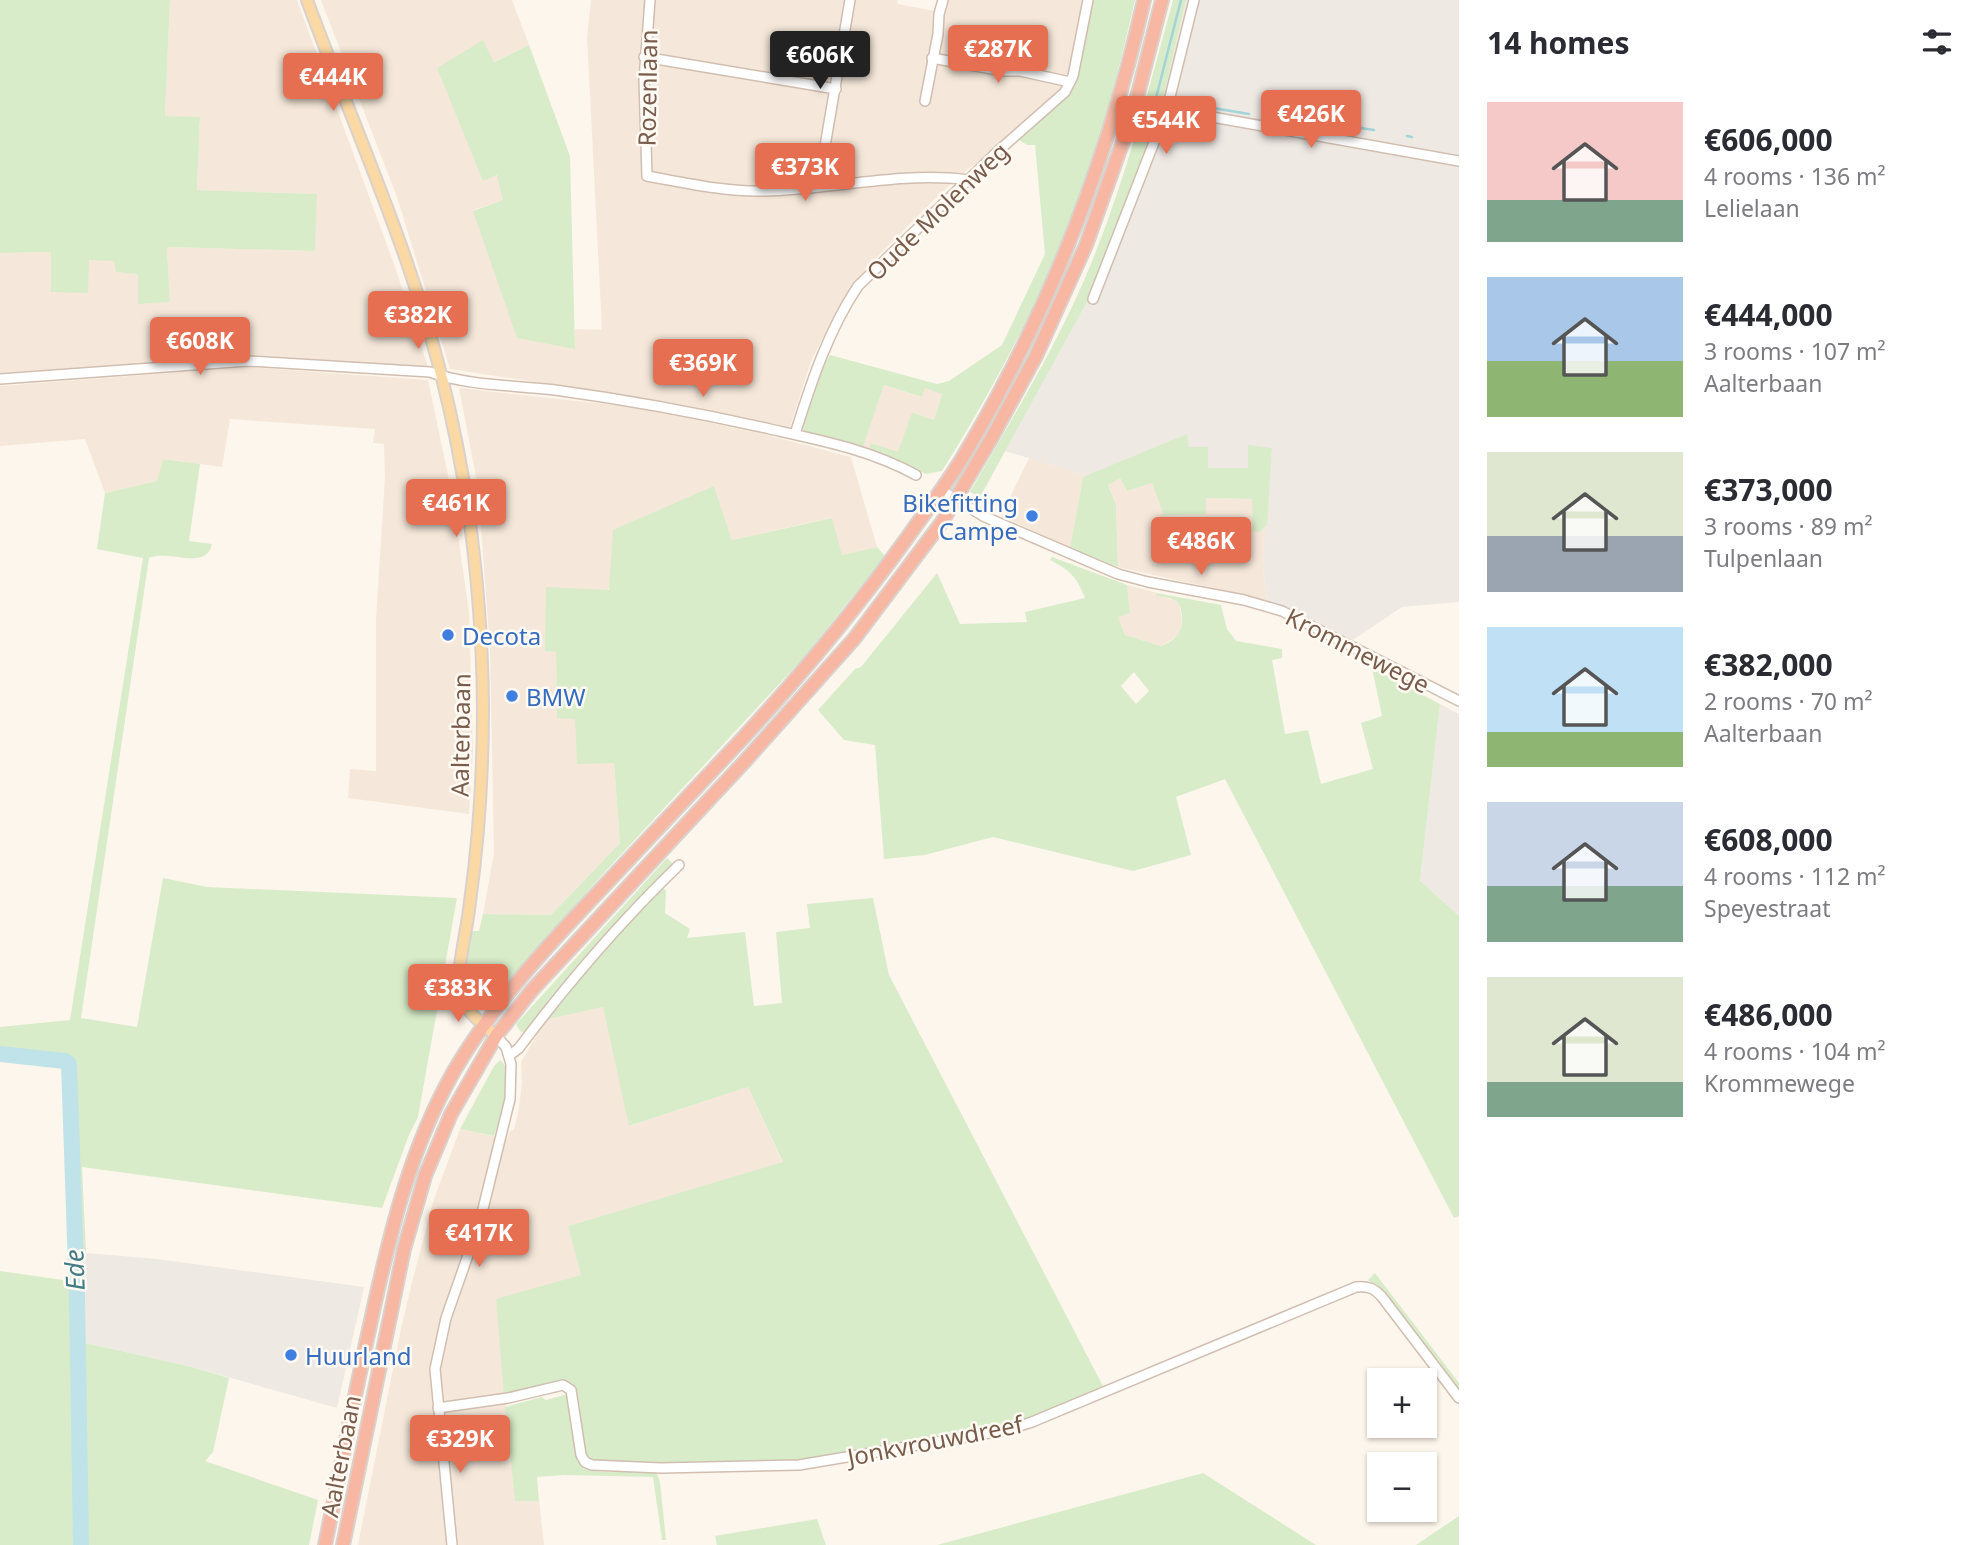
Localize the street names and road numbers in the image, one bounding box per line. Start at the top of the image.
street label: Rozenlaan [629,29,665,147]
street label: Oude Molenweg [859,134,1015,288]
street label: Krommewege [1280,600,1436,700]
street label: Aalterbaan [442,673,478,797]
street label: Aalterbaan [312,1392,368,1520]
street label: Jonkvrouwdreef [842,1406,1027,1474]

